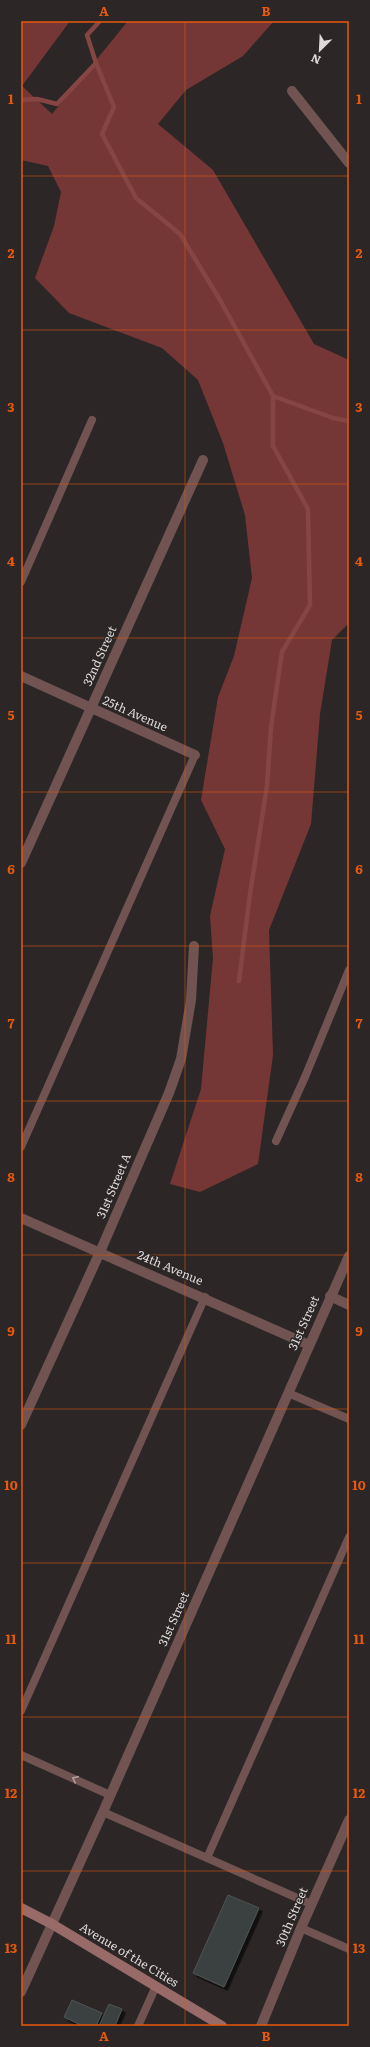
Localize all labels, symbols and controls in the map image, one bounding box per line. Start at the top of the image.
text: A [99,1,109,20]
text: B [262,1,271,20]
north arrow [300,30,340,70]
text: N [308,51,323,69]
text: 1 [8,89,14,108]
text: 1 [356,89,362,108]
text: 2 [8,243,15,262]
text: 2 [356,243,363,262]
text: 3 [7,397,15,416]
text: 3 [355,397,363,416]
text: 4 [7,551,15,570]
text: 4 [355,551,363,570]
street label: 32nd Street [78,622,120,689]
street label: 25th Avenue [100,691,171,735]
text: 5 [7,705,15,724]
text: 5 [355,705,363,724]
text: 6 [7,859,15,878]
text: 6 [355,859,363,878]
text: 7 [7,1013,15,1032]
text: 7 [355,1013,363,1032]
street label: 31st Street A [91,1150,135,1221]
text: 8 [7,1167,15,1186]
text: 8 [355,1167,363,1186]
street label: 24th Avenue [135,1245,206,1289]
street label: 31st Street [283,1292,323,1353]
text: 9 [7,1321,15,1340]
text: 9 [355,1321,363,1340]
text: 10 [4,1475,18,1494]
text: 10 [352,1475,366,1494]
street label: 31st Street [153,1588,193,1649]
text: 11 [6,1629,17,1648]
text: 11 [354,1629,365,1648]
one-way arrow [71,1776,79,1784]
text: 12 [5,1783,17,1802]
text: 12 [353,1783,365,1802]
street label: 30th Street [270,1884,312,1949]
street label: Avenue of the Cities [77,1918,183,1991]
text: 13 [5,1938,17,1957]
text: 13 [353,1938,365,1957]
text: A [99,2026,109,2045]
text: B [262,2026,271,2045]

